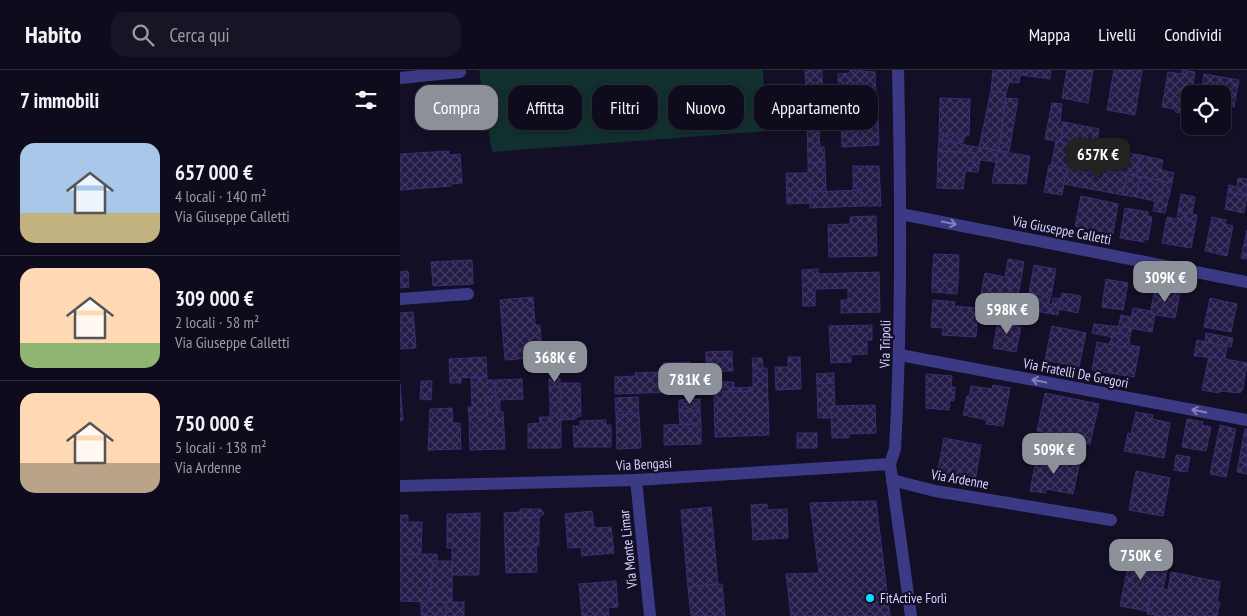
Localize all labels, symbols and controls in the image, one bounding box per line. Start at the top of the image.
search box [111,12,461,57]
text: Habito [25,19,81,50]
icon: search [129,21,157,49]
text: Cerca qui [169,23,230,47]
text: Mappa [1029,23,1070,46]
text: Livelli [1098,23,1136,46]
text: Condividi [1164,23,1222,46]
chip: Compra [415,85,498,130]
chip: Affitta [508,85,582,130]
chip: Filtri [592,85,658,130]
chip: Nuovo [668,85,744,130]
chip: Appartamento [754,85,878,130]
map controls [1181,85,1231,135]
button: locate [1181,85,1231,135]
icon: filters [352,86,380,114]
text: 7 immobili [20,87,99,114]
pin: 657K € [1057,138,1139,180]
text: 657K € [1077,144,1119,164]
text: 657 000 € [175,159,253,186]
icon: home [60,163,120,223]
text: 4 locali · 140 m² [175,186,266,206]
text: Via Giuseppe Calletti [175,206,290,226]
street label: Via Giuseppe Calletti [1010,211,1113,248]
one-way arrow [941,219,957,228]
pin: 309K € [1124,260,1206,303]
text: 309K € [1144,267,1186,287]
text: 309 000 € [175,285,254,312]
icon: home [60,288,120,348]
pin: 598K € [966,292,1048,335]
text: 598K € [986,299,1028,319]
text: 2 locali · 58 m² [175,312,259,332]
street label: Via Tripoli [876,320,894,369]
text: Via Giuseppe Calletti [175,332,290,352]
pin: 368K € [514,340,596,383]
text: 368K € [534,347,576,367]
street label: Via Fratelli De Gregori [1021,354,1130,392]
pin: 781K € [649,362,731,405]
text: 781K € [669,369,711,389]
one-way arrow [1032,376,1048,385]
one-way arrow [1191,406,1207,415]
text: 750 000 € [175,410,254,437]
icon: home [60,413,120,473]
pin: 509K € [1013,432,1095,475]
text: 5 locali · 138 m² [175,437,266,457]
text: 509K € [1033,439,1075,459]
street label: Via Bengasi [615,454,672,475]
text: Via Ardenne [175,457,241,477]
street label: Via Ardenne [929,465,990,493]
street label: Via Monte Limar [615,509,641,590]
pin: 750K € [1100,538,1182,581]
text: 750K € [1120,545,1162,565]
place label: FitActive Forlì [880,589,947,607]
marker: FitActive Forlì [864,592,876,604]

